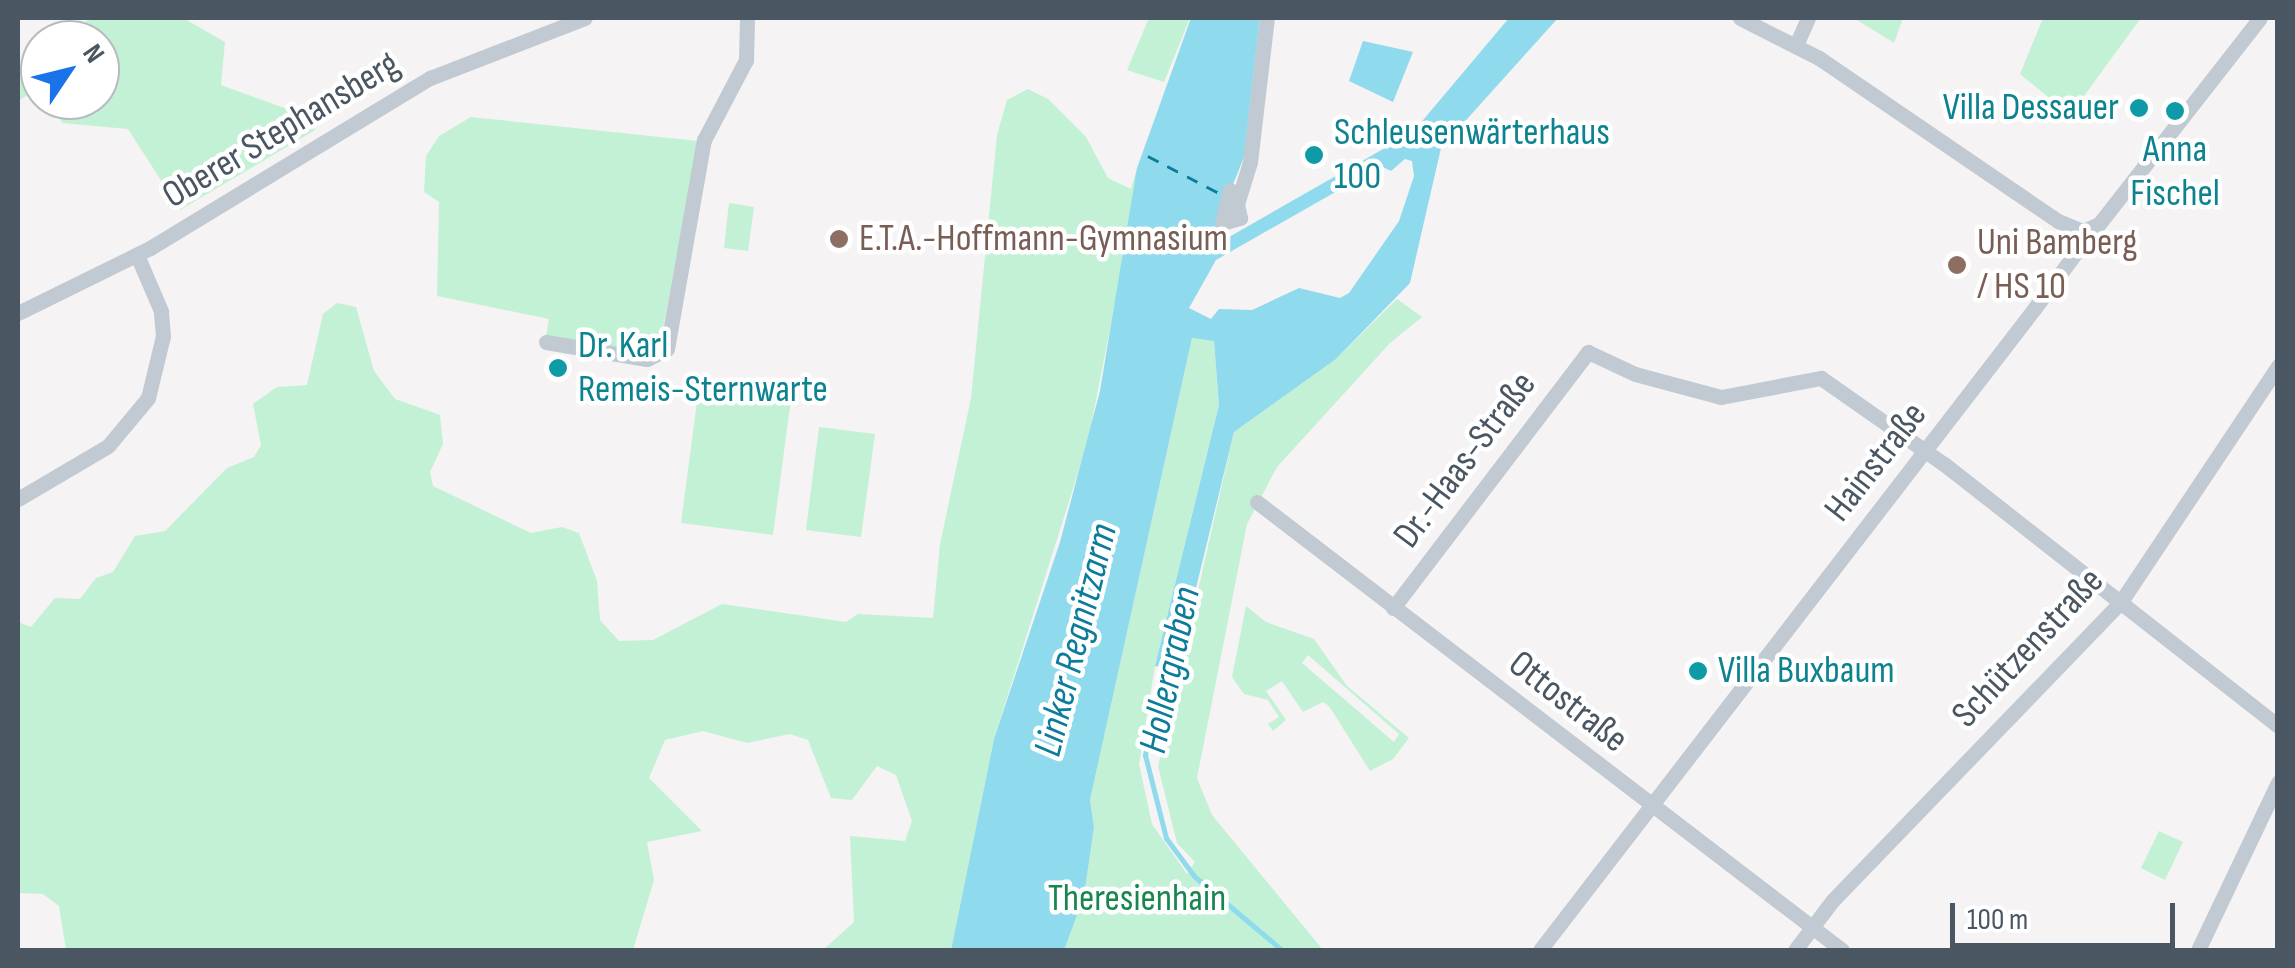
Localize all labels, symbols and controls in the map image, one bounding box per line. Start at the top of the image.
north arrow [20,20,120,120]
text: N [76,38,111,69]
street label: Oberer Stephansberg [155,42,407,218]
place label: Villa Dessauer [1943,85,2119,131]
marker: Villa Dessauer [2128,97,2150,119]
marker: Anna Fischel [2164,100,2186,122]
place label: Schleusenwärterhaus 100 [1334,110,1610,200]
place label: Anna Fischel [2130,127,2220,216]
marker: Schleusenwärterhaus 100 [1303,144,1325,166]
place label: E.T.A.-Hoffmann-Gymnasium [859,216,1228,262]
place label: Uni Bamberg / HS 10 [1977,220,2137,310]
marker: E.T.A.-Hoffmann-Gymnasium [828,228,850,250]
marker: Uni Bamberg / HS 10 [1946,254,1968,276]
place label: Dr. Karl Remeis-Sternwarte [578,323,828,412]
marker: Dr. Karl Remeis-Sternwarte [547,357,569,379]
street label: Dr.-Haas-Straße [1384,363,1546,557]
street label: Hainstraße [1815,393,1937,531]
water label: Linker Regnitzarm [1024,519,1128,761]
street label: Schützenstraße [1943,559,2113,737]
water label: Hollergraben [1129,583,1211,757]
street label: Ottostraße [1499,641,1637,763]
place label: Villa Buxbaum [1718,648,1895,694]
marker: Villa Buxbaum [1687,660,1709,682]
park label: Theresienhain [1048,876,1226,922]
scale bar [1955,883,2180,945]
text: 100 m [1967,902,2028,938]

